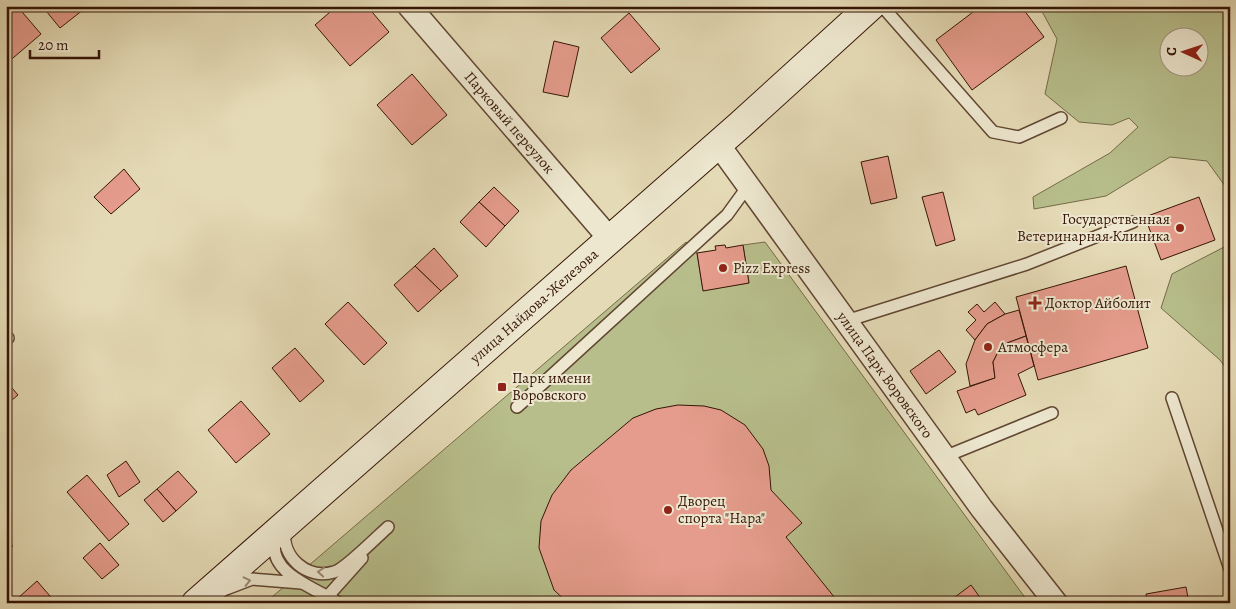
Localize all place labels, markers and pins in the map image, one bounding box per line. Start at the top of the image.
place label: Государственная Ветеринарная Клиника [1017,209,1170,246]
marker: Государственная Ветеринарная Клиника [1174,222,1186,234]
place label: Pizz Express [733,258,810,278]
marker: Pizz Express [717,262,729,274]
place label: Доктор Айболит [1045,293,1151,313]
marker: Доктор Айболит [1029,297,1041,309]
place label: Атмосфера [997,337,1068,357]
marker: Атмосфера [982,341,994,353]
place label: Парк имени Воровского [512,368,591,405]
marker: Парк имени Воровского [496,381,508,393]
place label: Дворец спорта "Нара" [678,491,765,528]
marker: Дворец спорта "Нара" [662,504,674,516]

